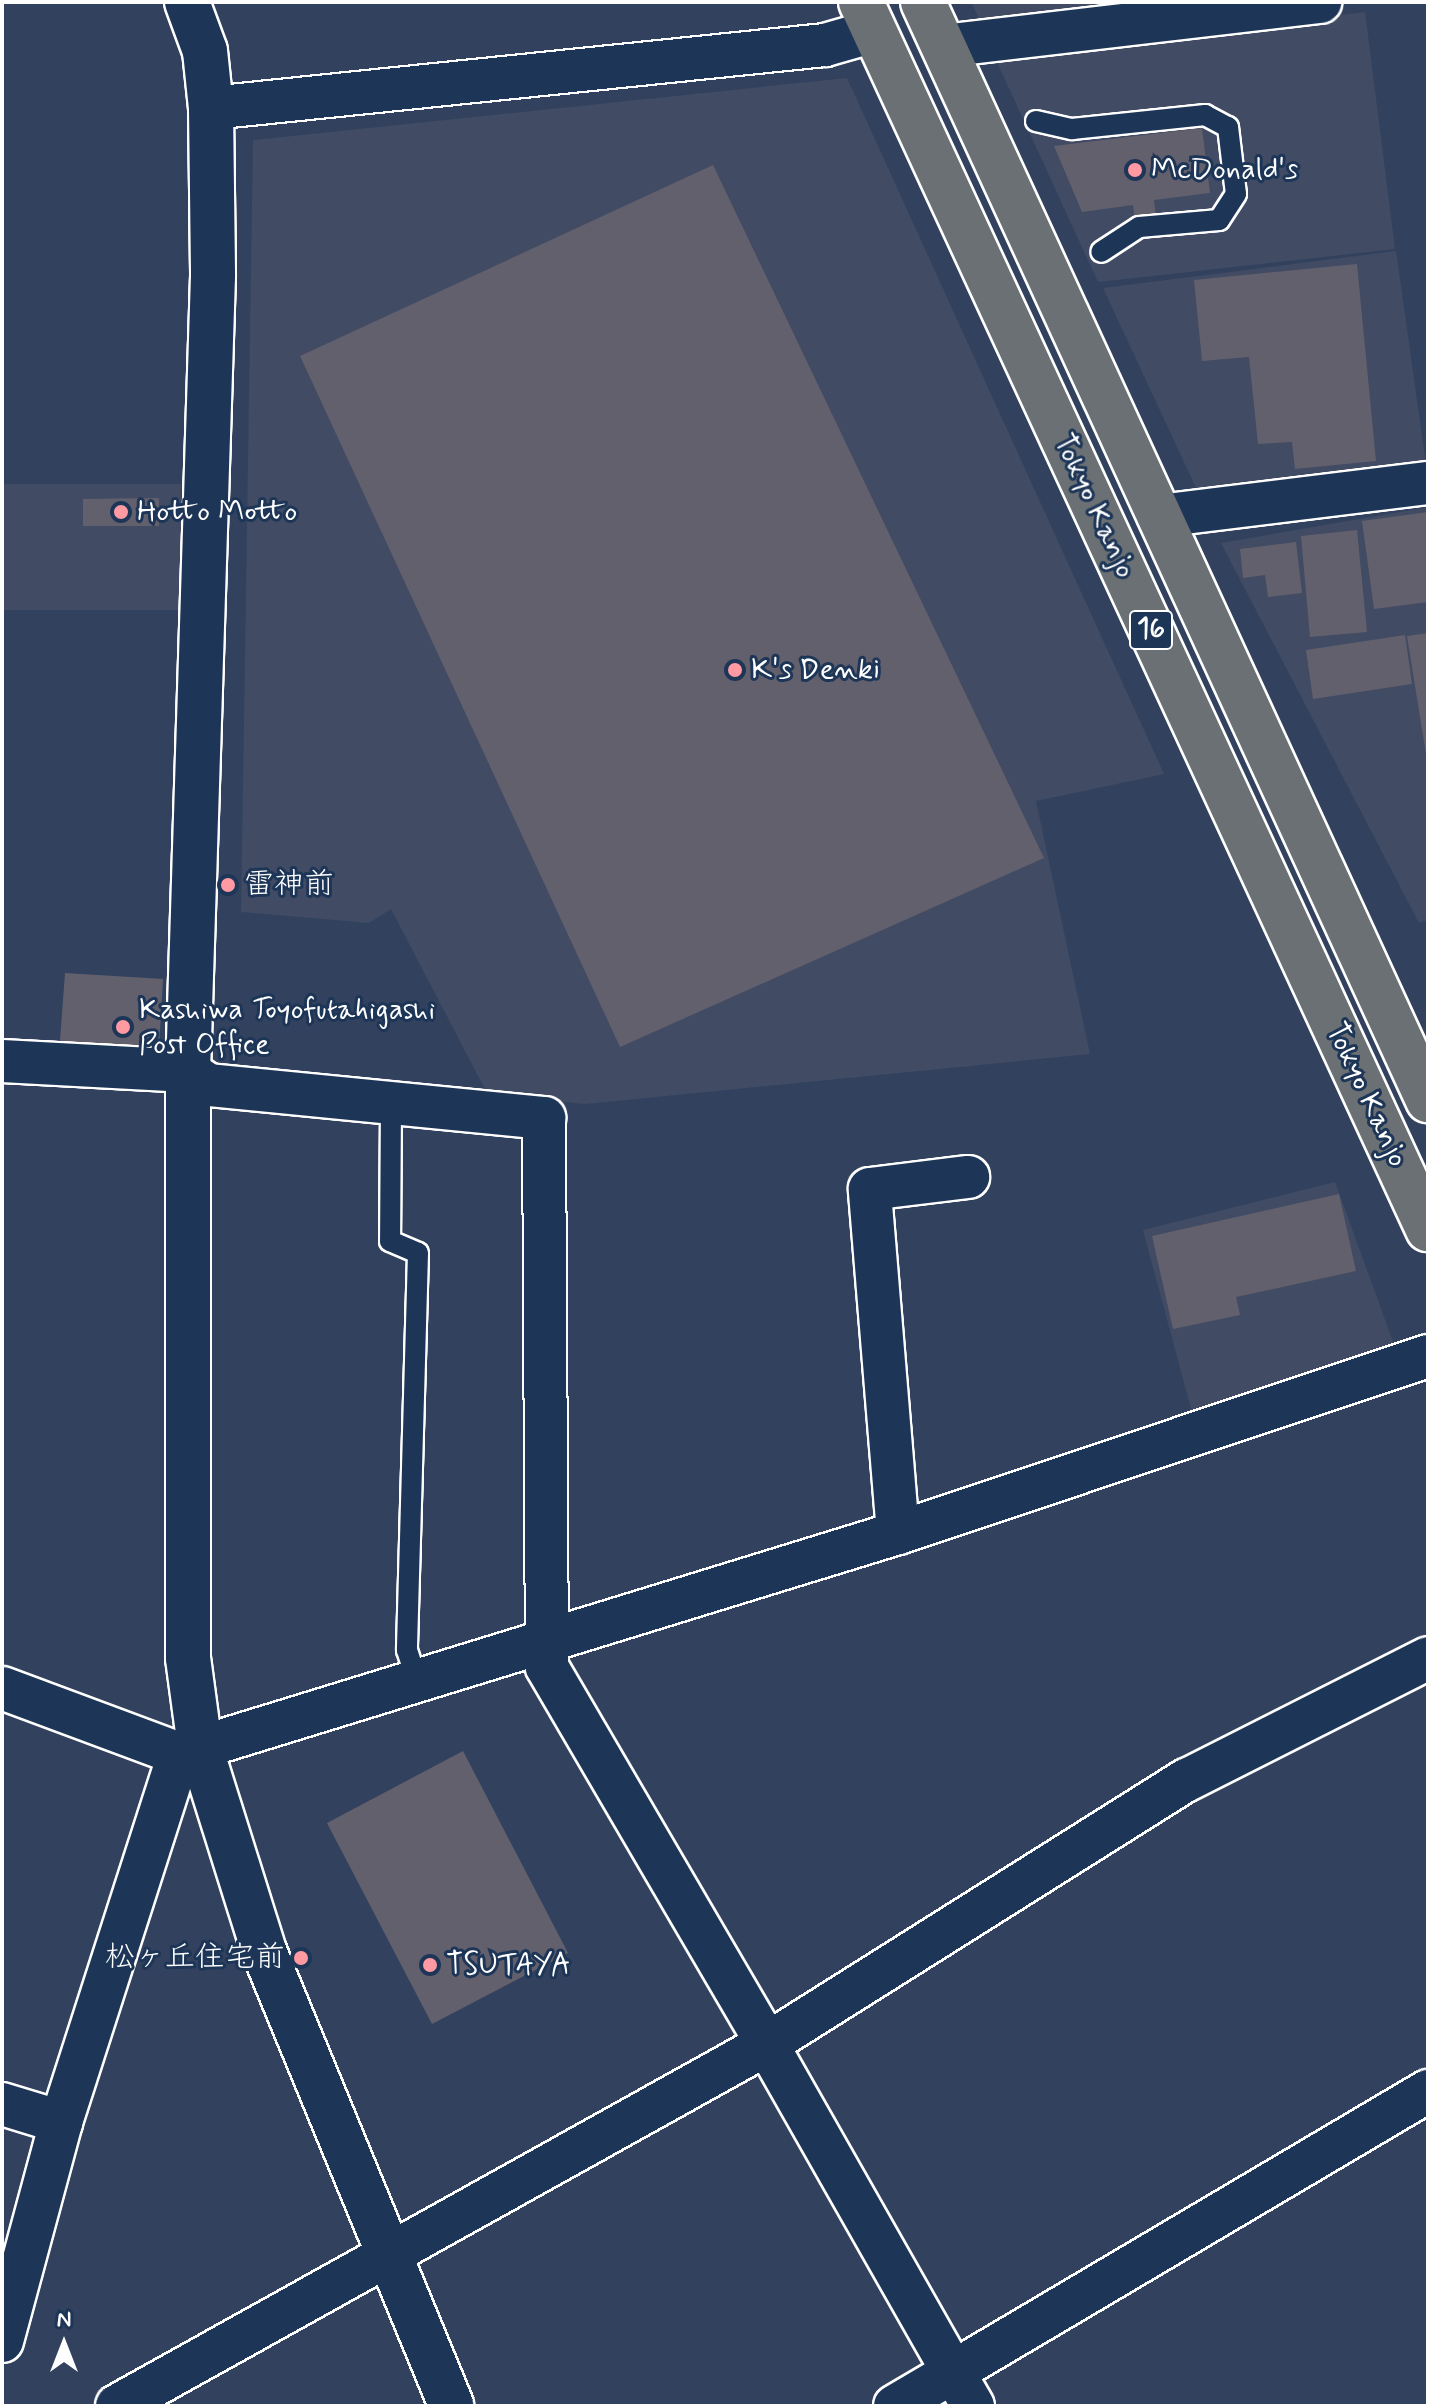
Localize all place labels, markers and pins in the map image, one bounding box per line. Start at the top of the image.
place label: McDonald's [1151,152,1298,188]
marker: McDonald's [1126,161,1144,179]
place label: Hotto Motto [137,494,298,530]
marker: Hotto Motto [112,503,130,521]
place label: K's Denki [751,652,873,688]
marker: K's Denki [726,661,744,679]
place label: 雷神前 [244,867,334,903]
marker: 雷神前 [219,876,237,894]
place label: Kashiwa Toyofutahigashi Post Office [139,992,454,1062]
marker: Kashiwa Toyofutahigashi Post Office [114,1018,132,1036]
place label: 松ヶ丘住宅前 [105,1940,285,1976]
place label: TSUTAYA [446,1947,571,1983]
marker: 松ヶ丘住宅前 [292,1949,310,1967]
marker: TSUTAYA [421,1956,439,1974]

